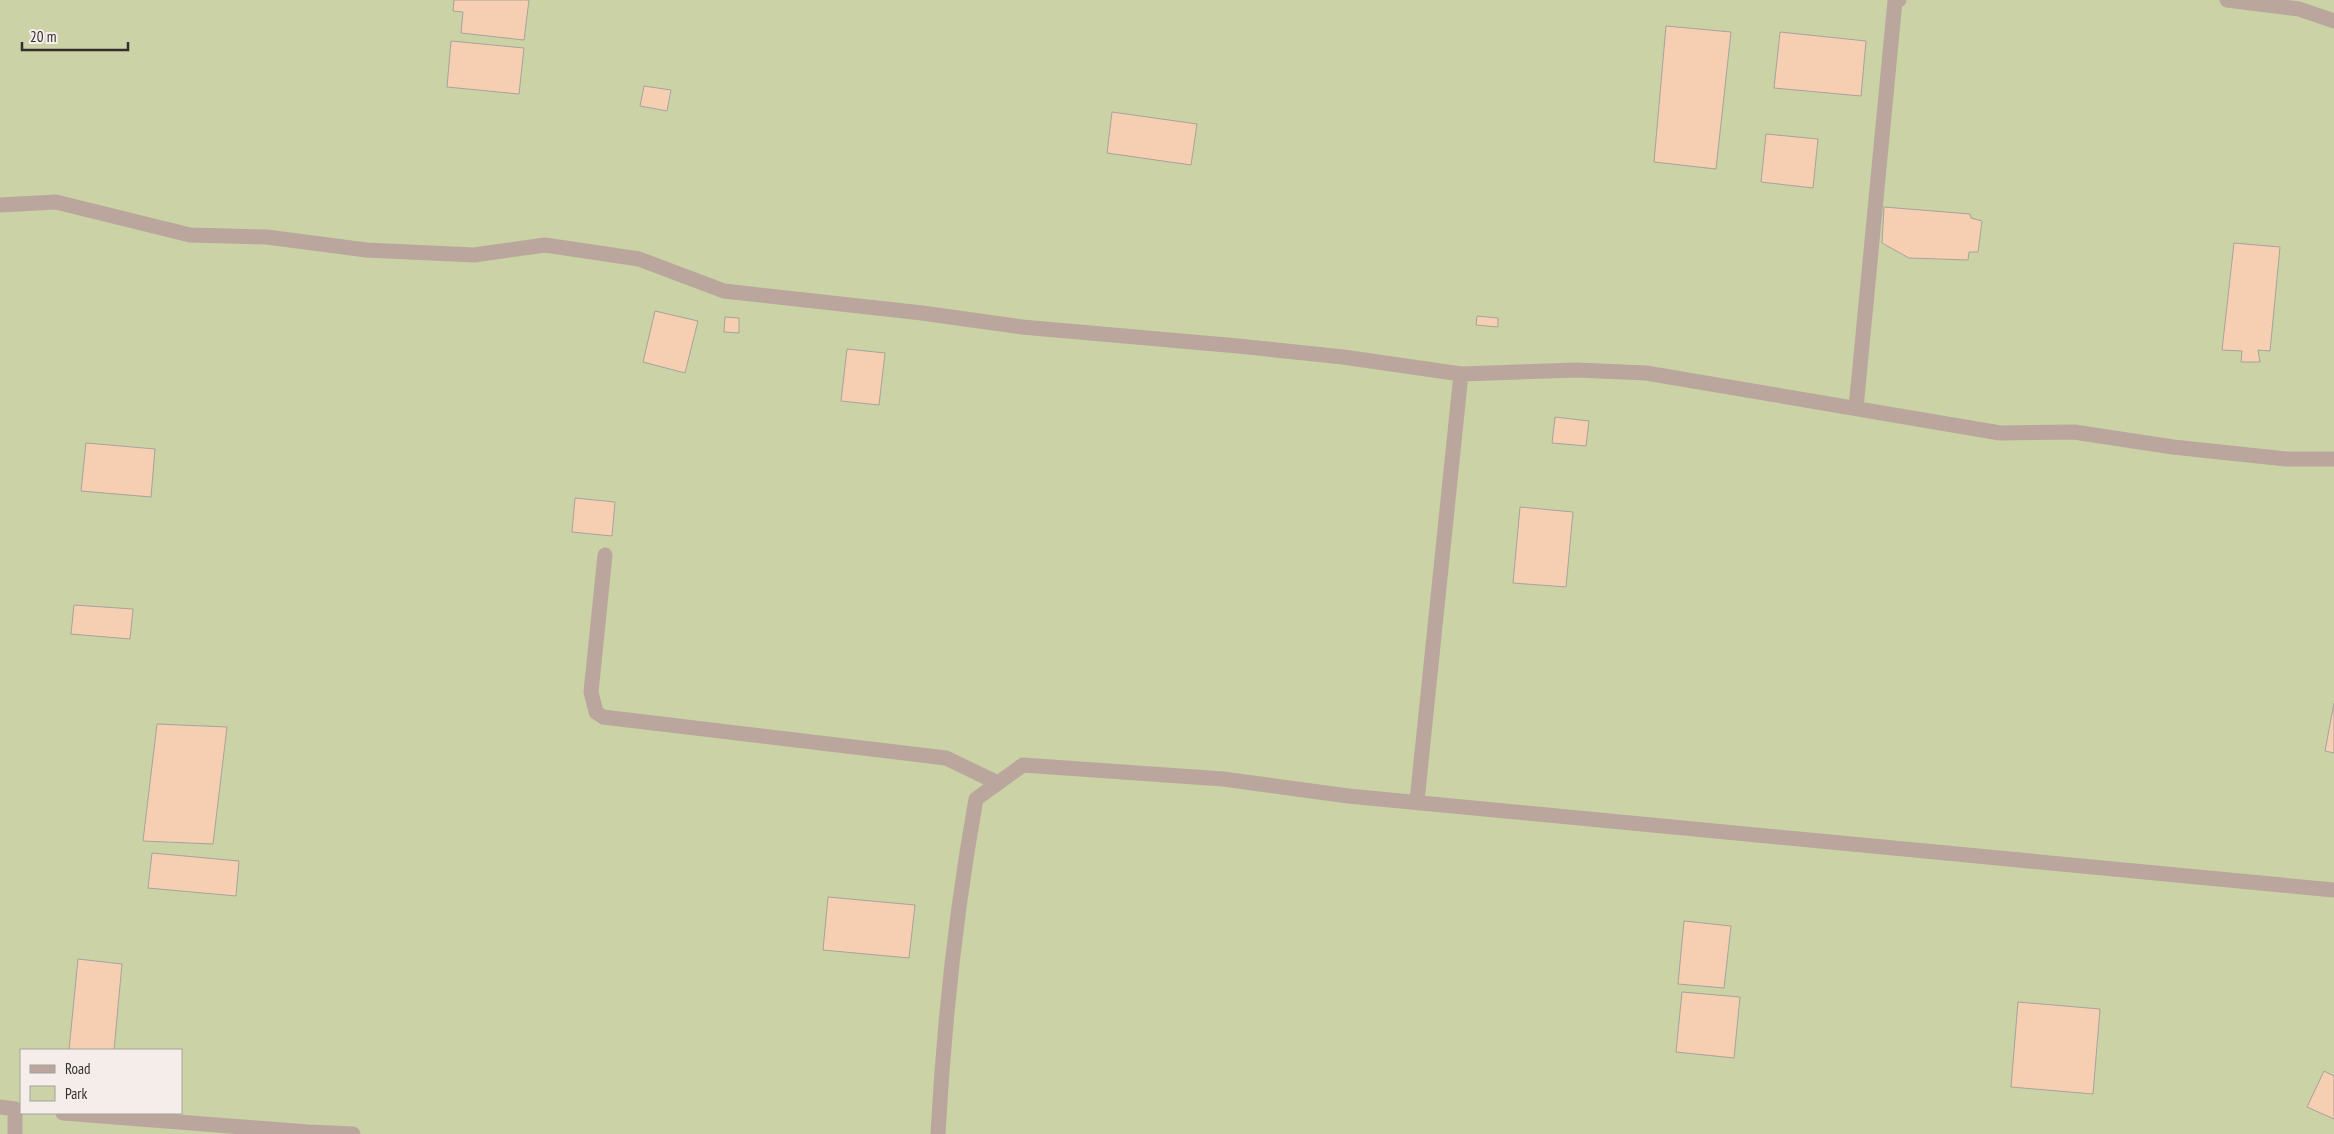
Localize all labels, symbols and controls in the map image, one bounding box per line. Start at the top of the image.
scale bar [22,20,129,52]
text: 20 m [30,27,56,46]
legend [20,1049,182,1114]
text: Road [65,1059,91,1078]
text: Park [65,1084,87,1103]

